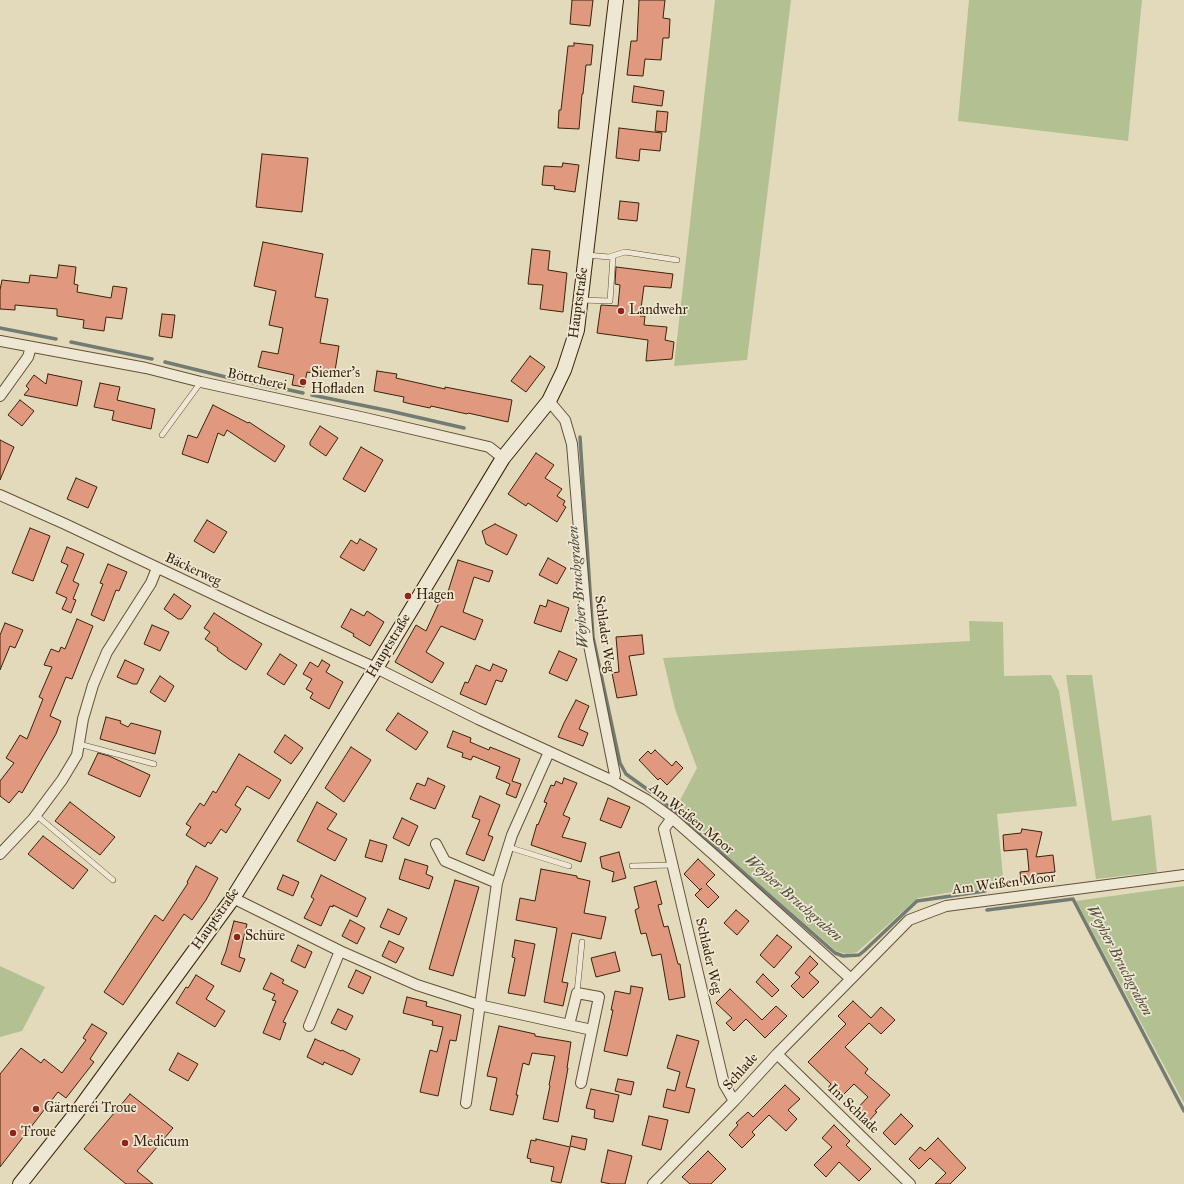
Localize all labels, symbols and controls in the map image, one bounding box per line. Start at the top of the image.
street label: Hauptstraße [566,266,592,340]
place label: Landwehr [629,303,688,319]
marker: Landwehr [616,306,626,316]
street label: Böttcherei [226,365,288,395]
place label: Siemer's Hofladen [311,366,364,398]
marker: Siemer's Hofladen [298,377,308,387]
water label: Weyher Bruchgraben [565,525,593,649]
street label: Bäckerweg [162,550,224,590]
place label: Hagen [416,588,454,604]
marker: Hagen [403,591,413,601]
street label: Schlader Weg [590,594,618,674]
street label: Hauptstraße [363,611,415,681]
street label: Am Weißen Moor [645,780,737,858]
water label: Weyher Bruchgraben [741,852,845,946]
street label: Am Weißen Moor [951,869,1057,899]
street label: Hauptstraße [189,885,243,953]
water label: Weyher Bruchgraben [1082,903,1156,1019]
street label: Schlader Weg [691,916,725,996]
place label: Schüre [245,929,285,945]
marker: Schüre [232,932,242,942]
street label: Schlade [720,1050,762,1094]
street label: Im Schlade [824,1080,882,1138]
place label: Gärtnerei Troue [44,1101,136,1117]
marker: Gärtnerei Troue [31,1104,41,1114]
place label: Troue [21,1125,56,1141]
marker: Troue [8,1128,18,1138]
place label: Medicum [133,1135,189,1151]
marker: Medicum [120,1138,130,1148]

